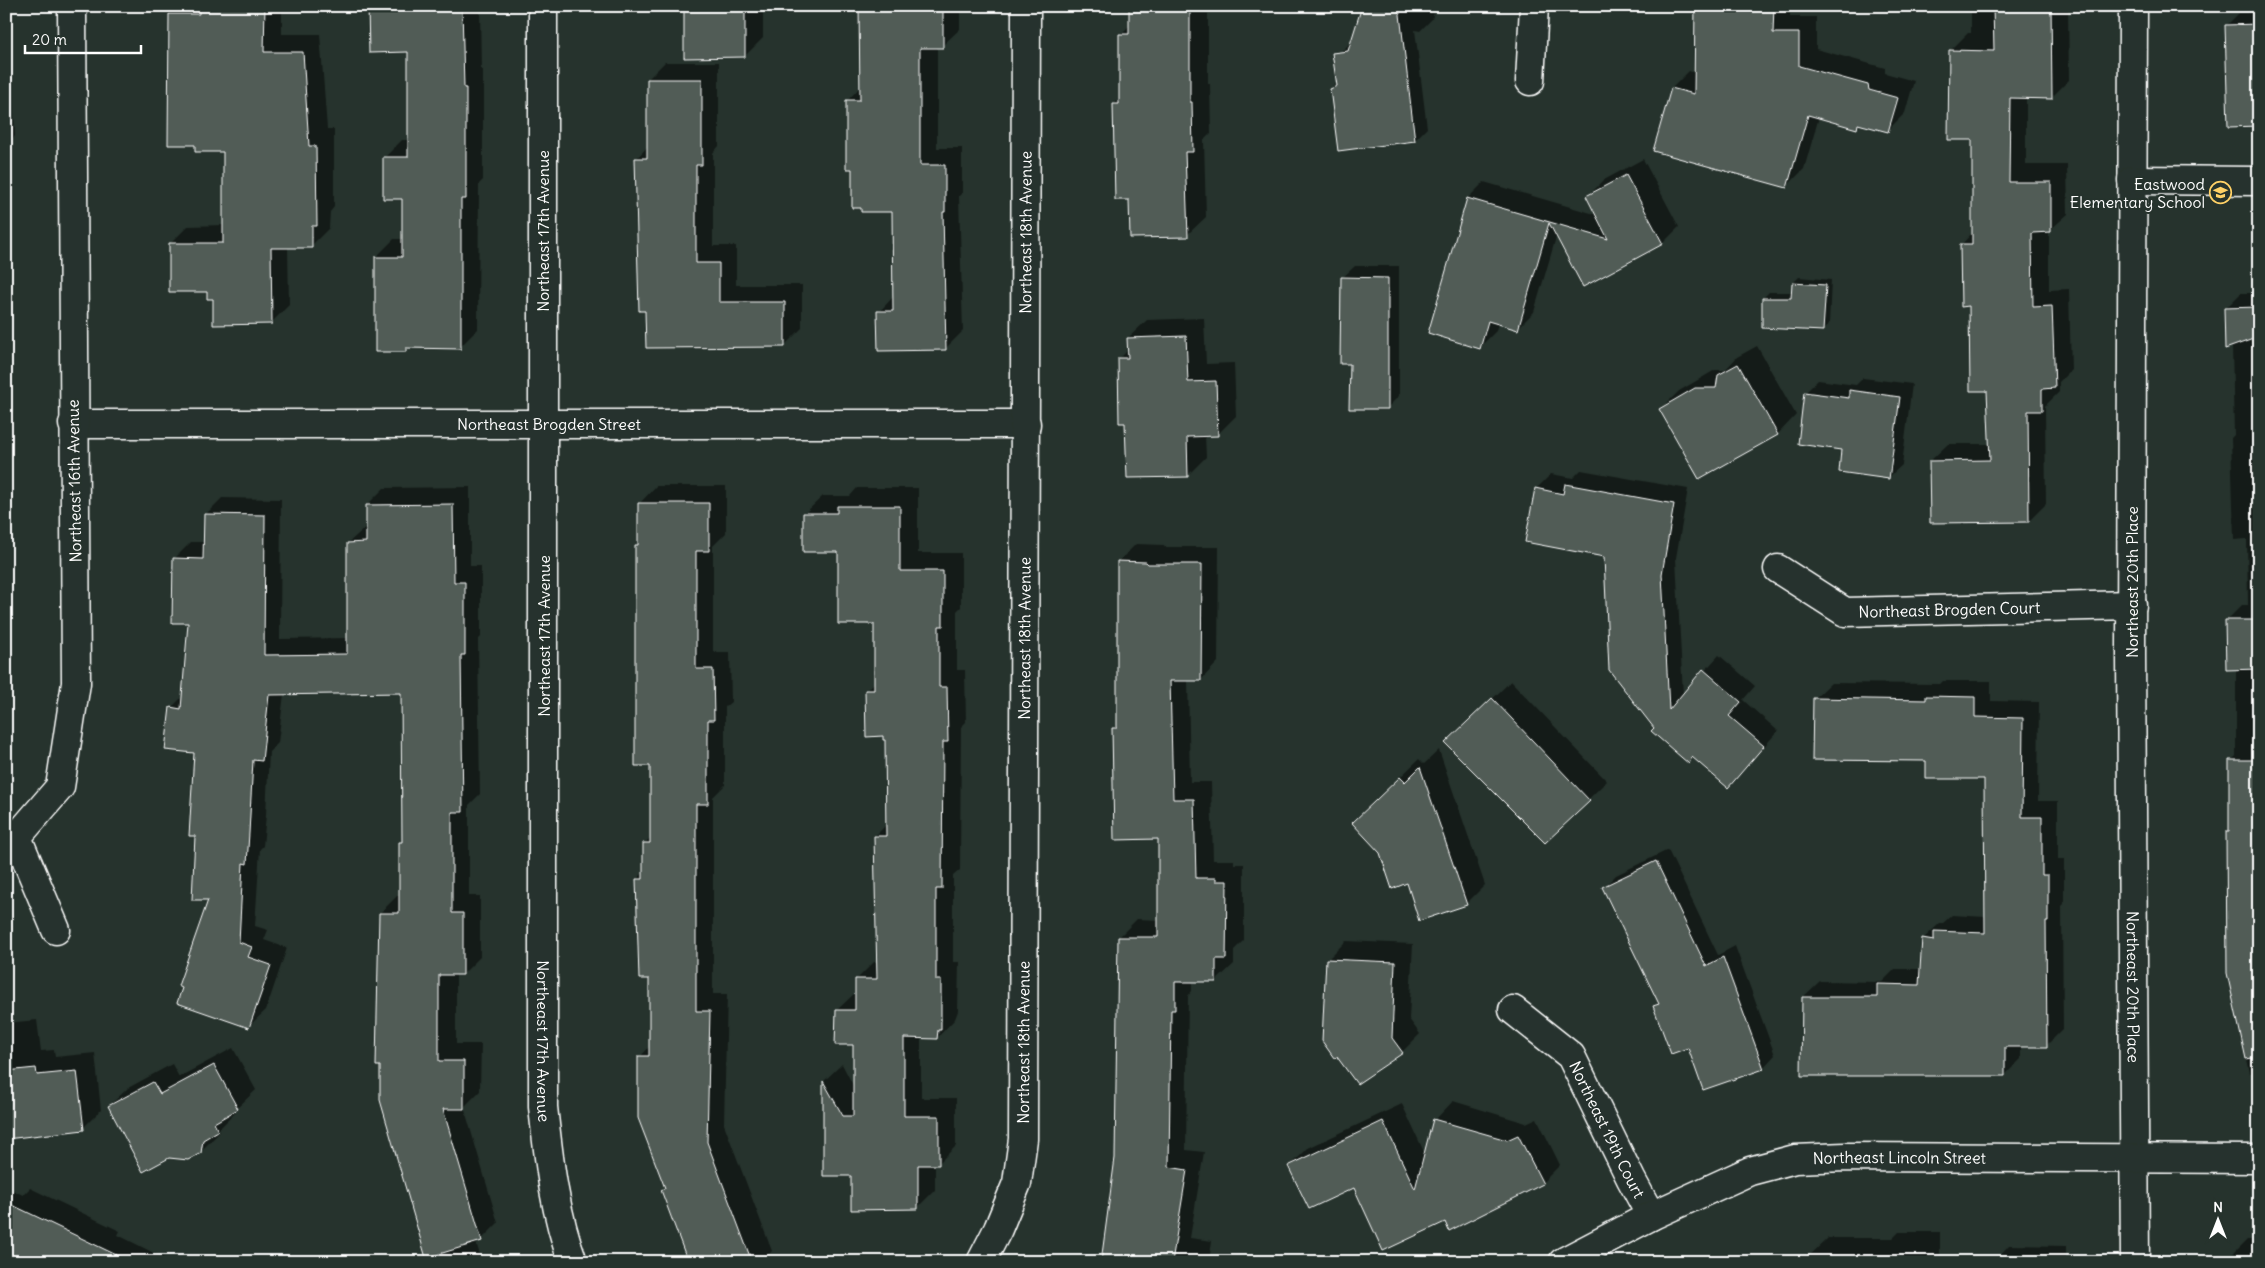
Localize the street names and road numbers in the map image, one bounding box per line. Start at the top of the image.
street label: Northeast 17th Avenue [533,150,553,312]
street label: Northeast 18th Avenue [1015,151,1036,314]
street label: Northeast 16th Avenue [63,399,85,563]
street label: Northeast Brogden Street [457,414,642,434]
street label: Northeast 20th Place [2122,506,2142,658]
street label: Northeast 17th Avenue [534,555,554,717]
street label: Northeast 18th Avenue [1014,557,1035,720]
street label: Northeast Brogden Court [1858,597,2041,622]
street label: Northeast 20th Place [2123,911,2144,1063]
street label: Northeast 17th Avenue [533,960,555,1123]
street label: Northeast 18th Avenue [1013,961,1033,1124]
street label: Northeast 19th Court [1565,1058,1650,1202]
street label: Northeast Lincoln Street [1812,1147,1987,1168]

